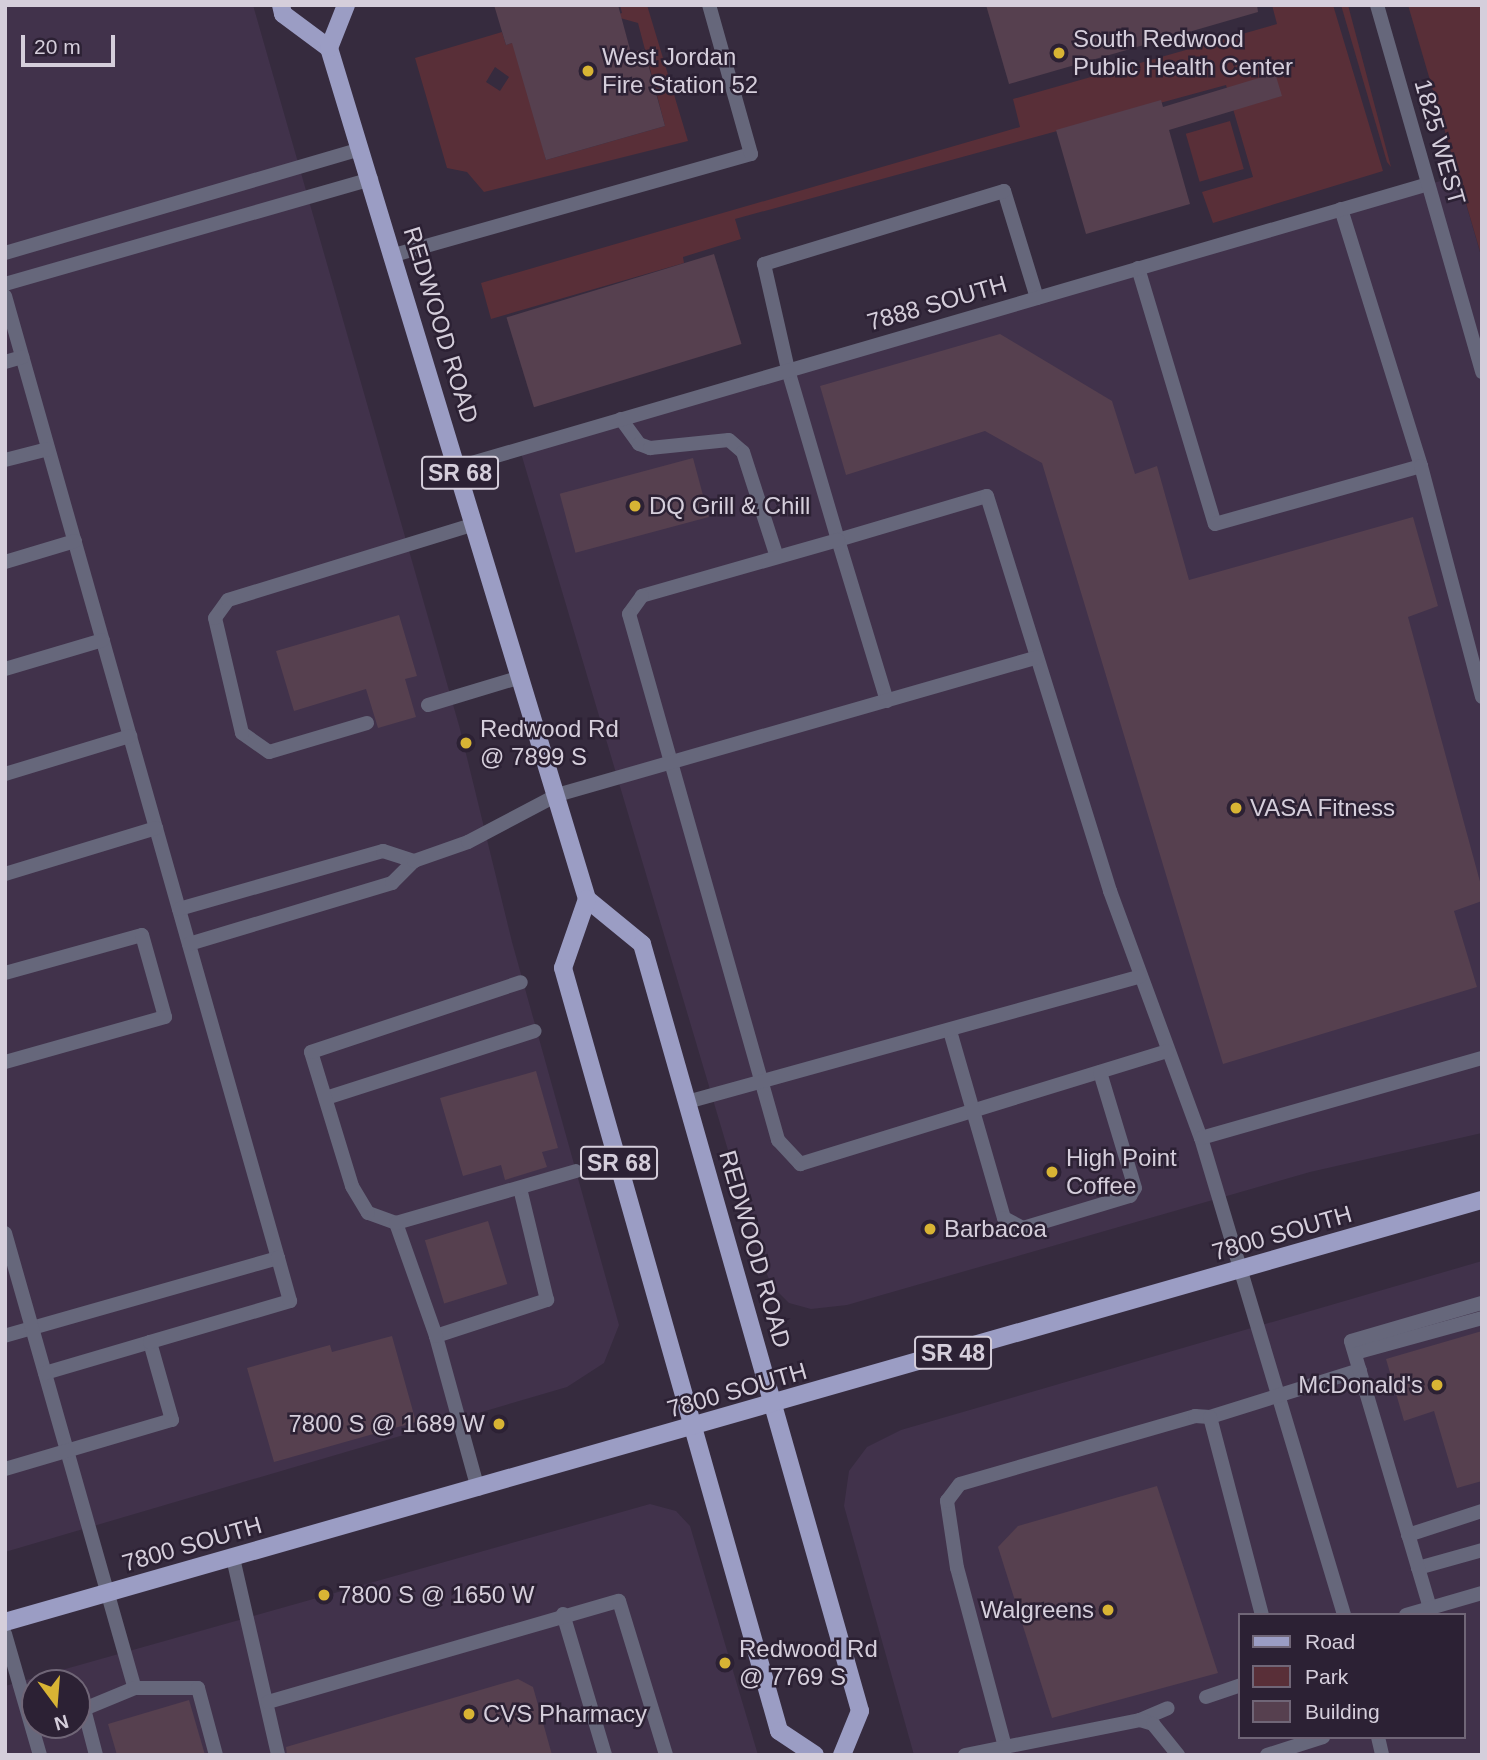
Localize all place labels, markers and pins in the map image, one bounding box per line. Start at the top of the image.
place label: South Redwood Public Health Center [1073,25,1293,81]
place label: West Jordan Fire Station 52 [602,43,758,99]
marker: South Redwood Public Health Center [1051,45,1067,61]
marker: West Jordan Fire Station 52 [580,63,596,79]
place label: DQ Grill & Chill [649,492,810,520]
marker: DQ Grill & Chill [627,498,643,514]
place label: Redwood Rd @ 7899 S [480,715,619,771]
marker: Redwood Rd @ 7899 S [458,735,474,751]
place label: VASA Fitness [1250,794,1396,822]
marker: VASA Fitness [1228,800,1244,816]
place label: High Point Coffee [1066,1144,1177,1200]
marker: High Point Coffee [1044,1164,1060,1180]
place label: Barbacoa [944,1215,1047,1243]
marker: Barbacoa [922,1221,938,1237]
place label: McDonald's [1298,1371,1423,1399]
marker: McDonald's [1429,1377,1445,1393]
place label: 7800 S @ 1689 W [289,1410,485,1438]
marker: 7800 S @ 1689 W [491,1416,507,1432]
place label: 7800 S @ 1650 W [338,1581,534,1609]
marker: 7800 S @ 1650 W [316,1587,332,1603]
place label: Walgreens [980,1596,1094,1624]
marker: Walgreens [1100,1602,1116,1618]
place label: Redwood Rd @ 7769 S [739,1635,878,1691]
marker: Redwood Rd @ 7769 S [717,1655,733,1671]
place label: CVS Pharmacy [483,1700,647,1728]
marker: CVS Pharmacy [461,1706,477,1722]

